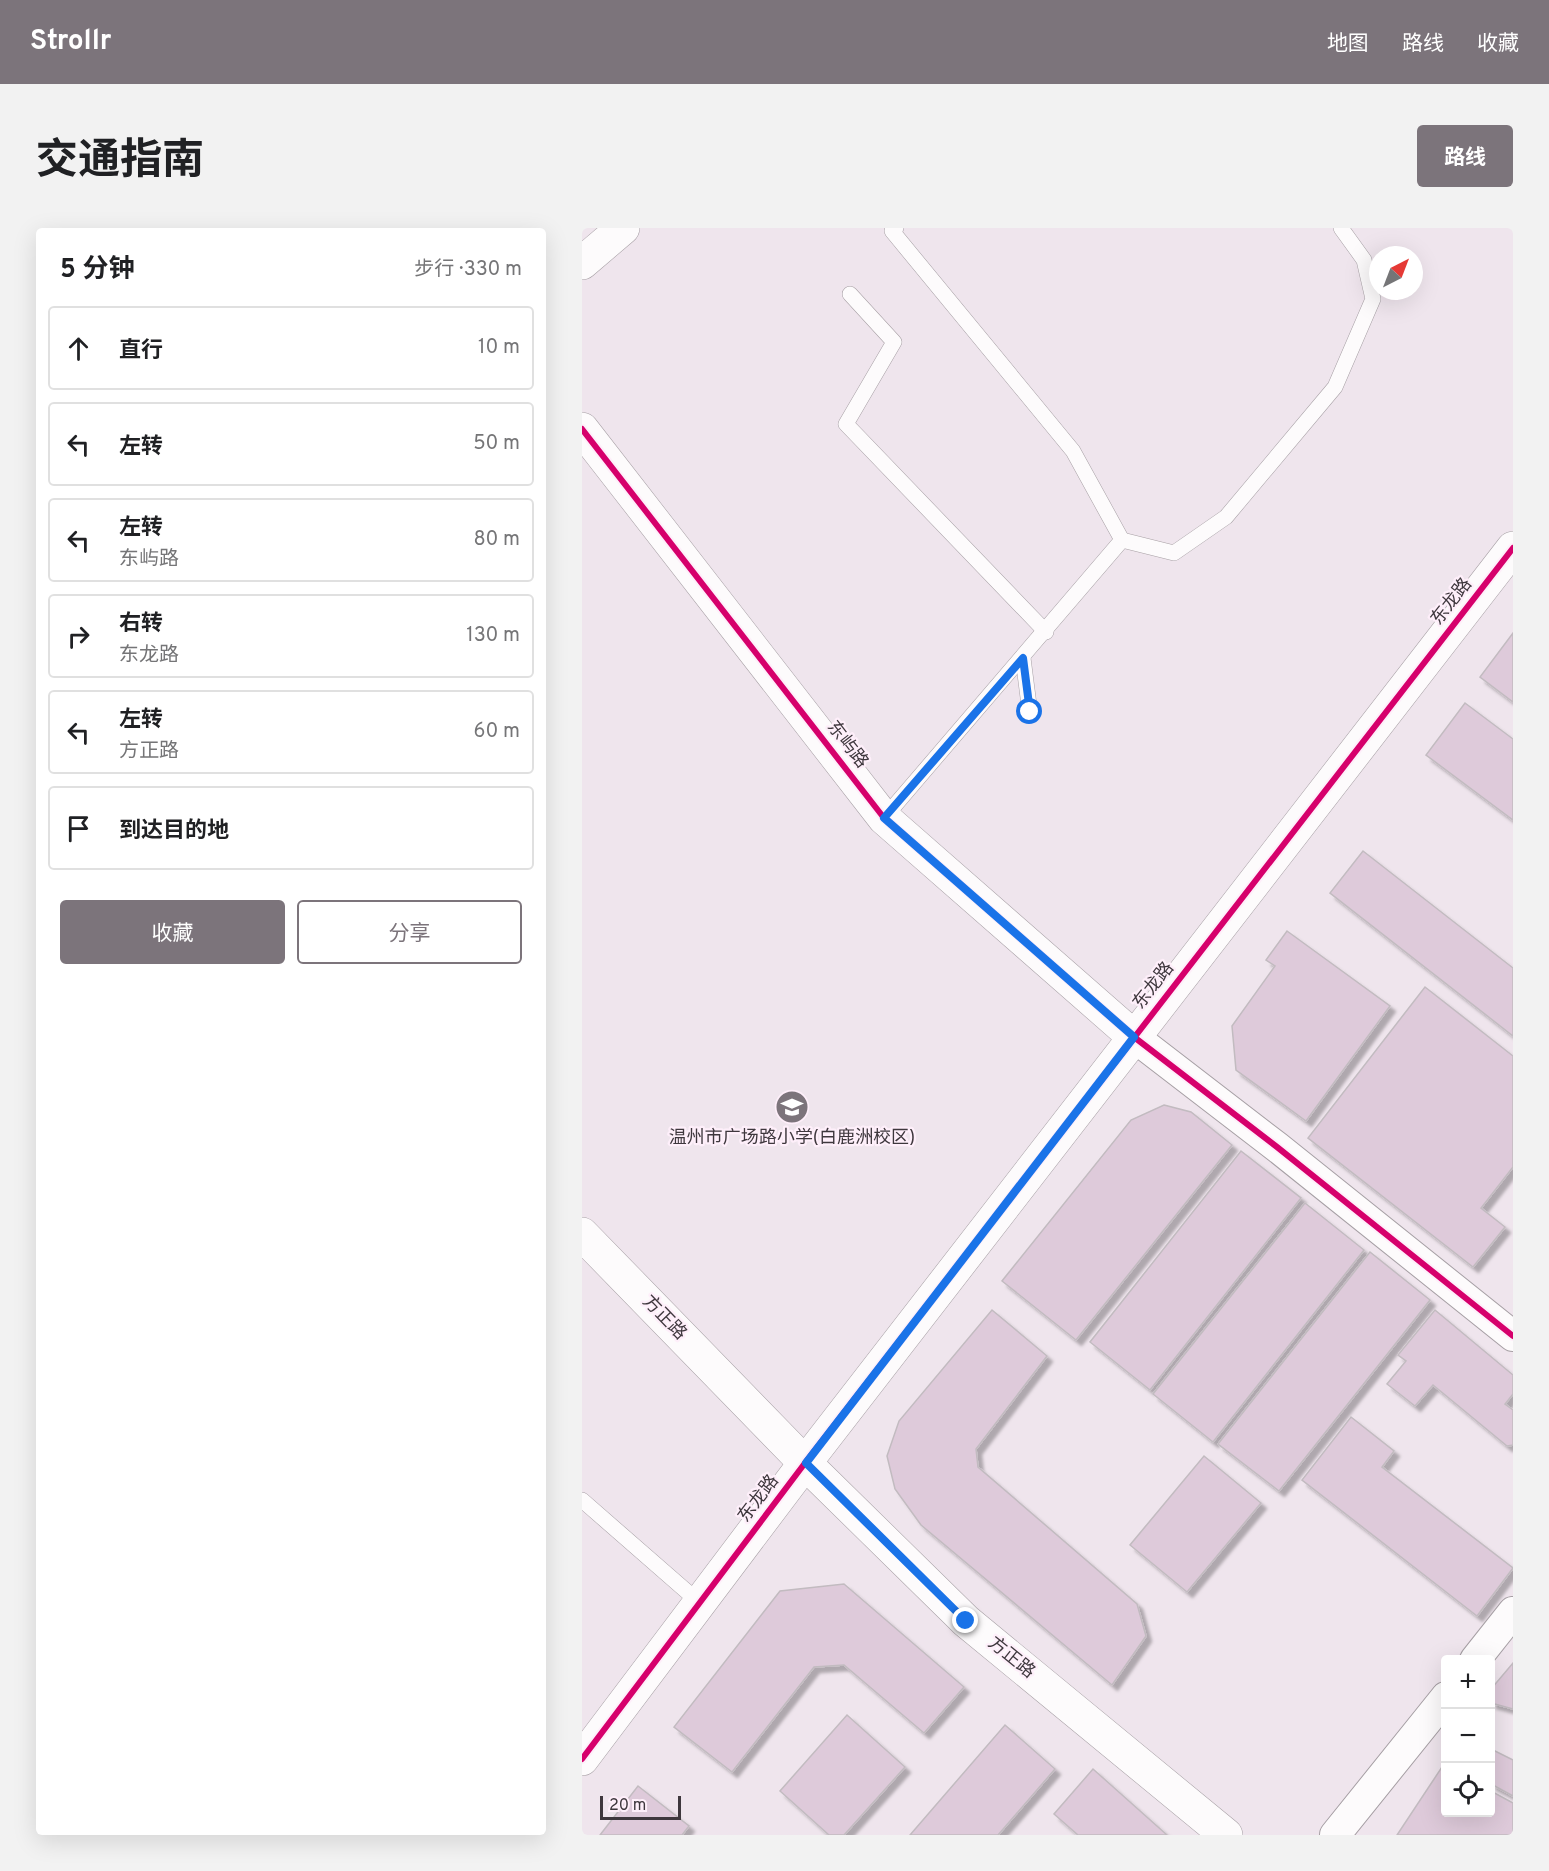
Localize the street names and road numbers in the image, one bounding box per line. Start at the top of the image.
street label: 东龙路 [1426,574,1478,630]
street label: 东屿路 [821,717,873,773]
street label: 东龙路 [1128,958,1180,1014]
street label: 方正路 [637,1291,691,1345]
street label: 东龙路 [734,1471,784,1527]
street label: 方正路 [983,1632,1039,1684]

